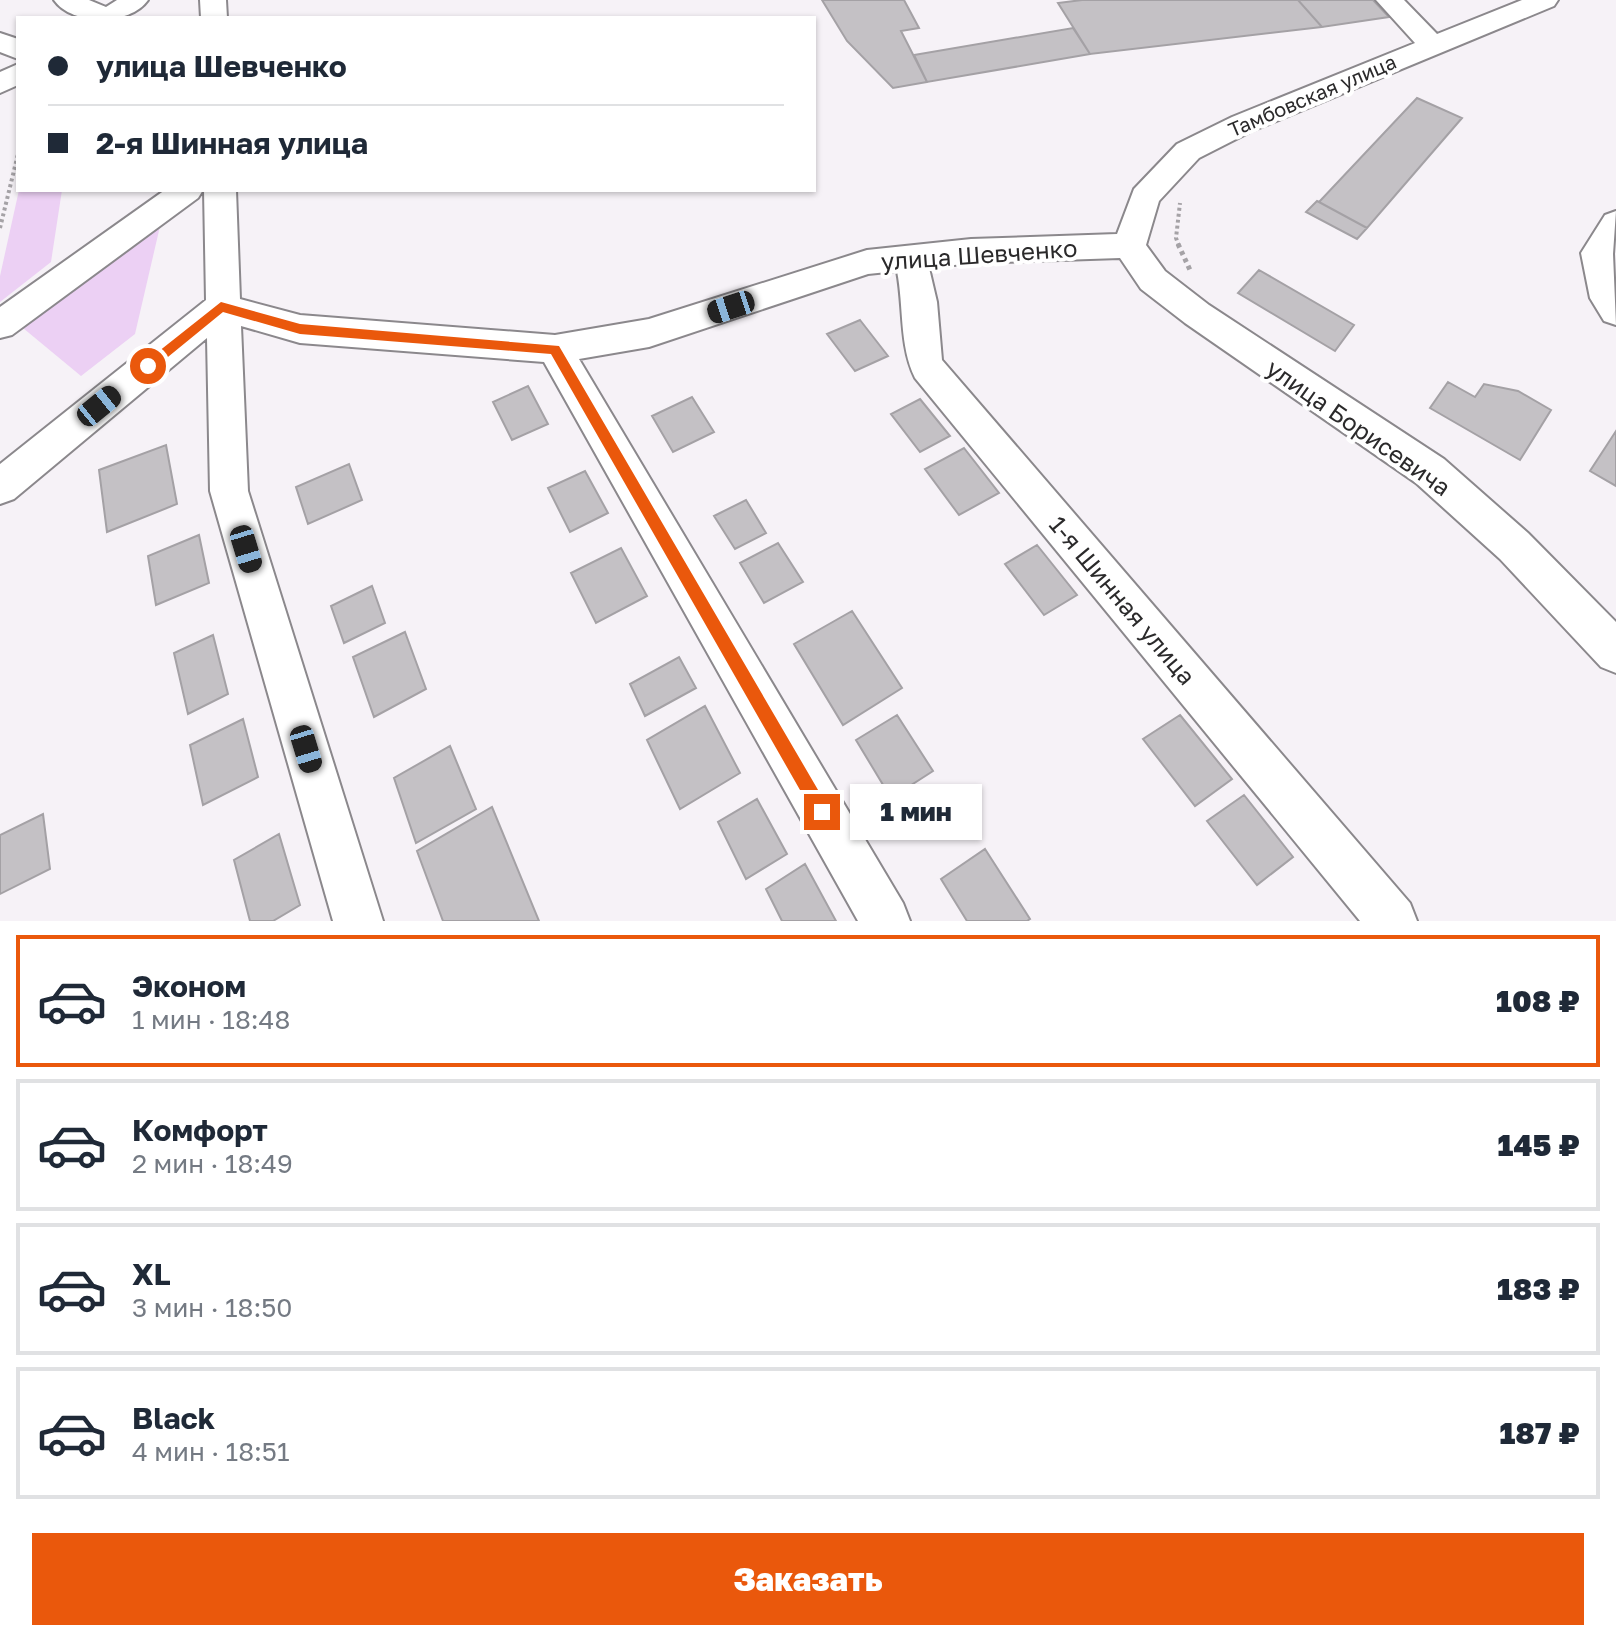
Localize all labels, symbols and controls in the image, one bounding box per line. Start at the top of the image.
text: улица Шевченко [96,48,347,84]
street label: Тамбовская улица [1224,49,1400,141]
text: 2-я Шинная улица [96,125,368,161]
street label: улица Шевченко [880,233,1078,275]
car [704,288,758,326]
route start [130,348,166,384]
street label: улица Борисевича [1261,353,1457,501]
car [73,382,125,430]
street label: 1-я Шинная улица [1044,510,1202,690]
car [228,523,264,575]
car [288,723,324,775]
callout: 1 мин [850,784,982,840]
route end [804,794,840,830]
text: 1 мин [880,796,952,827]
icon: car [36,965,108,1037]
text: Эконом [132,968,246,1004]
text: 108 ₽ [1496,983,1580,1019]
text: 1 мин · 18:48 [132,1004,290,1035]
icon: car [36,1109,108,1181]
text: Комфорт [132,1112,268,1148]
text: 145 ₽ [1498,1127,1580,1163]
text: 2 мин · 18:49 [132,1148,293,1179]
icon: car [36,1253,108,1325]
text: XL [132,1256,171,1292]
text: 183 ₽ [1497,1271,1580,1307]
text: 3 мин · 18:50 [132,1292,292,1323]
icon: car [36,1397,108,1469]
text: Black [132,1400,215,1436]
text: 187 ₽ [1499,1415,1580,1451]
text: 4 мин · 18:51 [132,1436,290,1467]
button: Заказать [32,1533,1584,1625]

